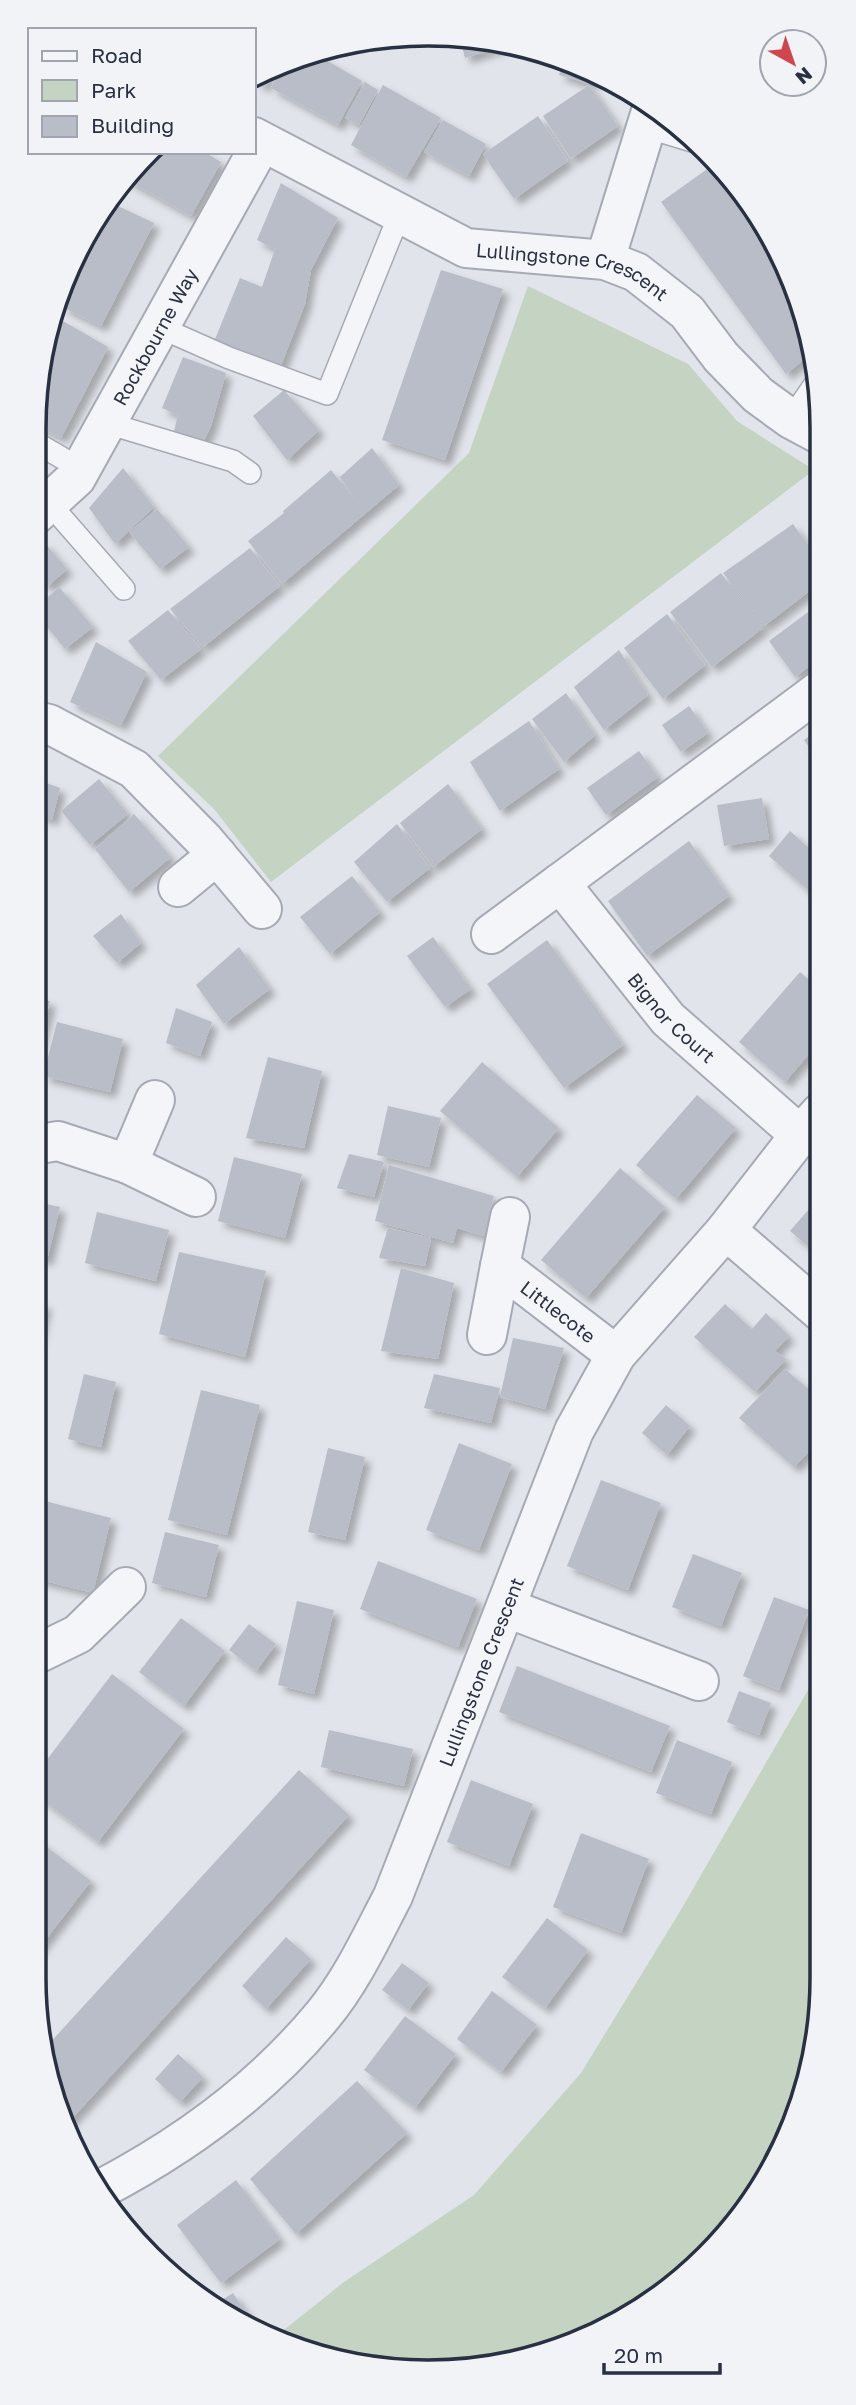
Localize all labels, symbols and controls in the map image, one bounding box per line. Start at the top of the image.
legend [28,28,256,154]
north arrow [758,28,828,98]
text: Road [91,42,142,68]
text: N [791,63,817,90]
text: Park [91,77,137,103]
text: Building [91,112,174,138]
street label: Lullingstone Crescent [475,237,673,305]
street label: Rockbourne Way [107,263,202,409]
street label: Bignor Court [624,968,720,1067]
street label: Littlecote [517,1275,601,1347]
street label: Lullingstone Crescent [433,1574,527,1769]
scale bar [604,2332,720,2376]
text: 20 m [614,2342,663,2368]

